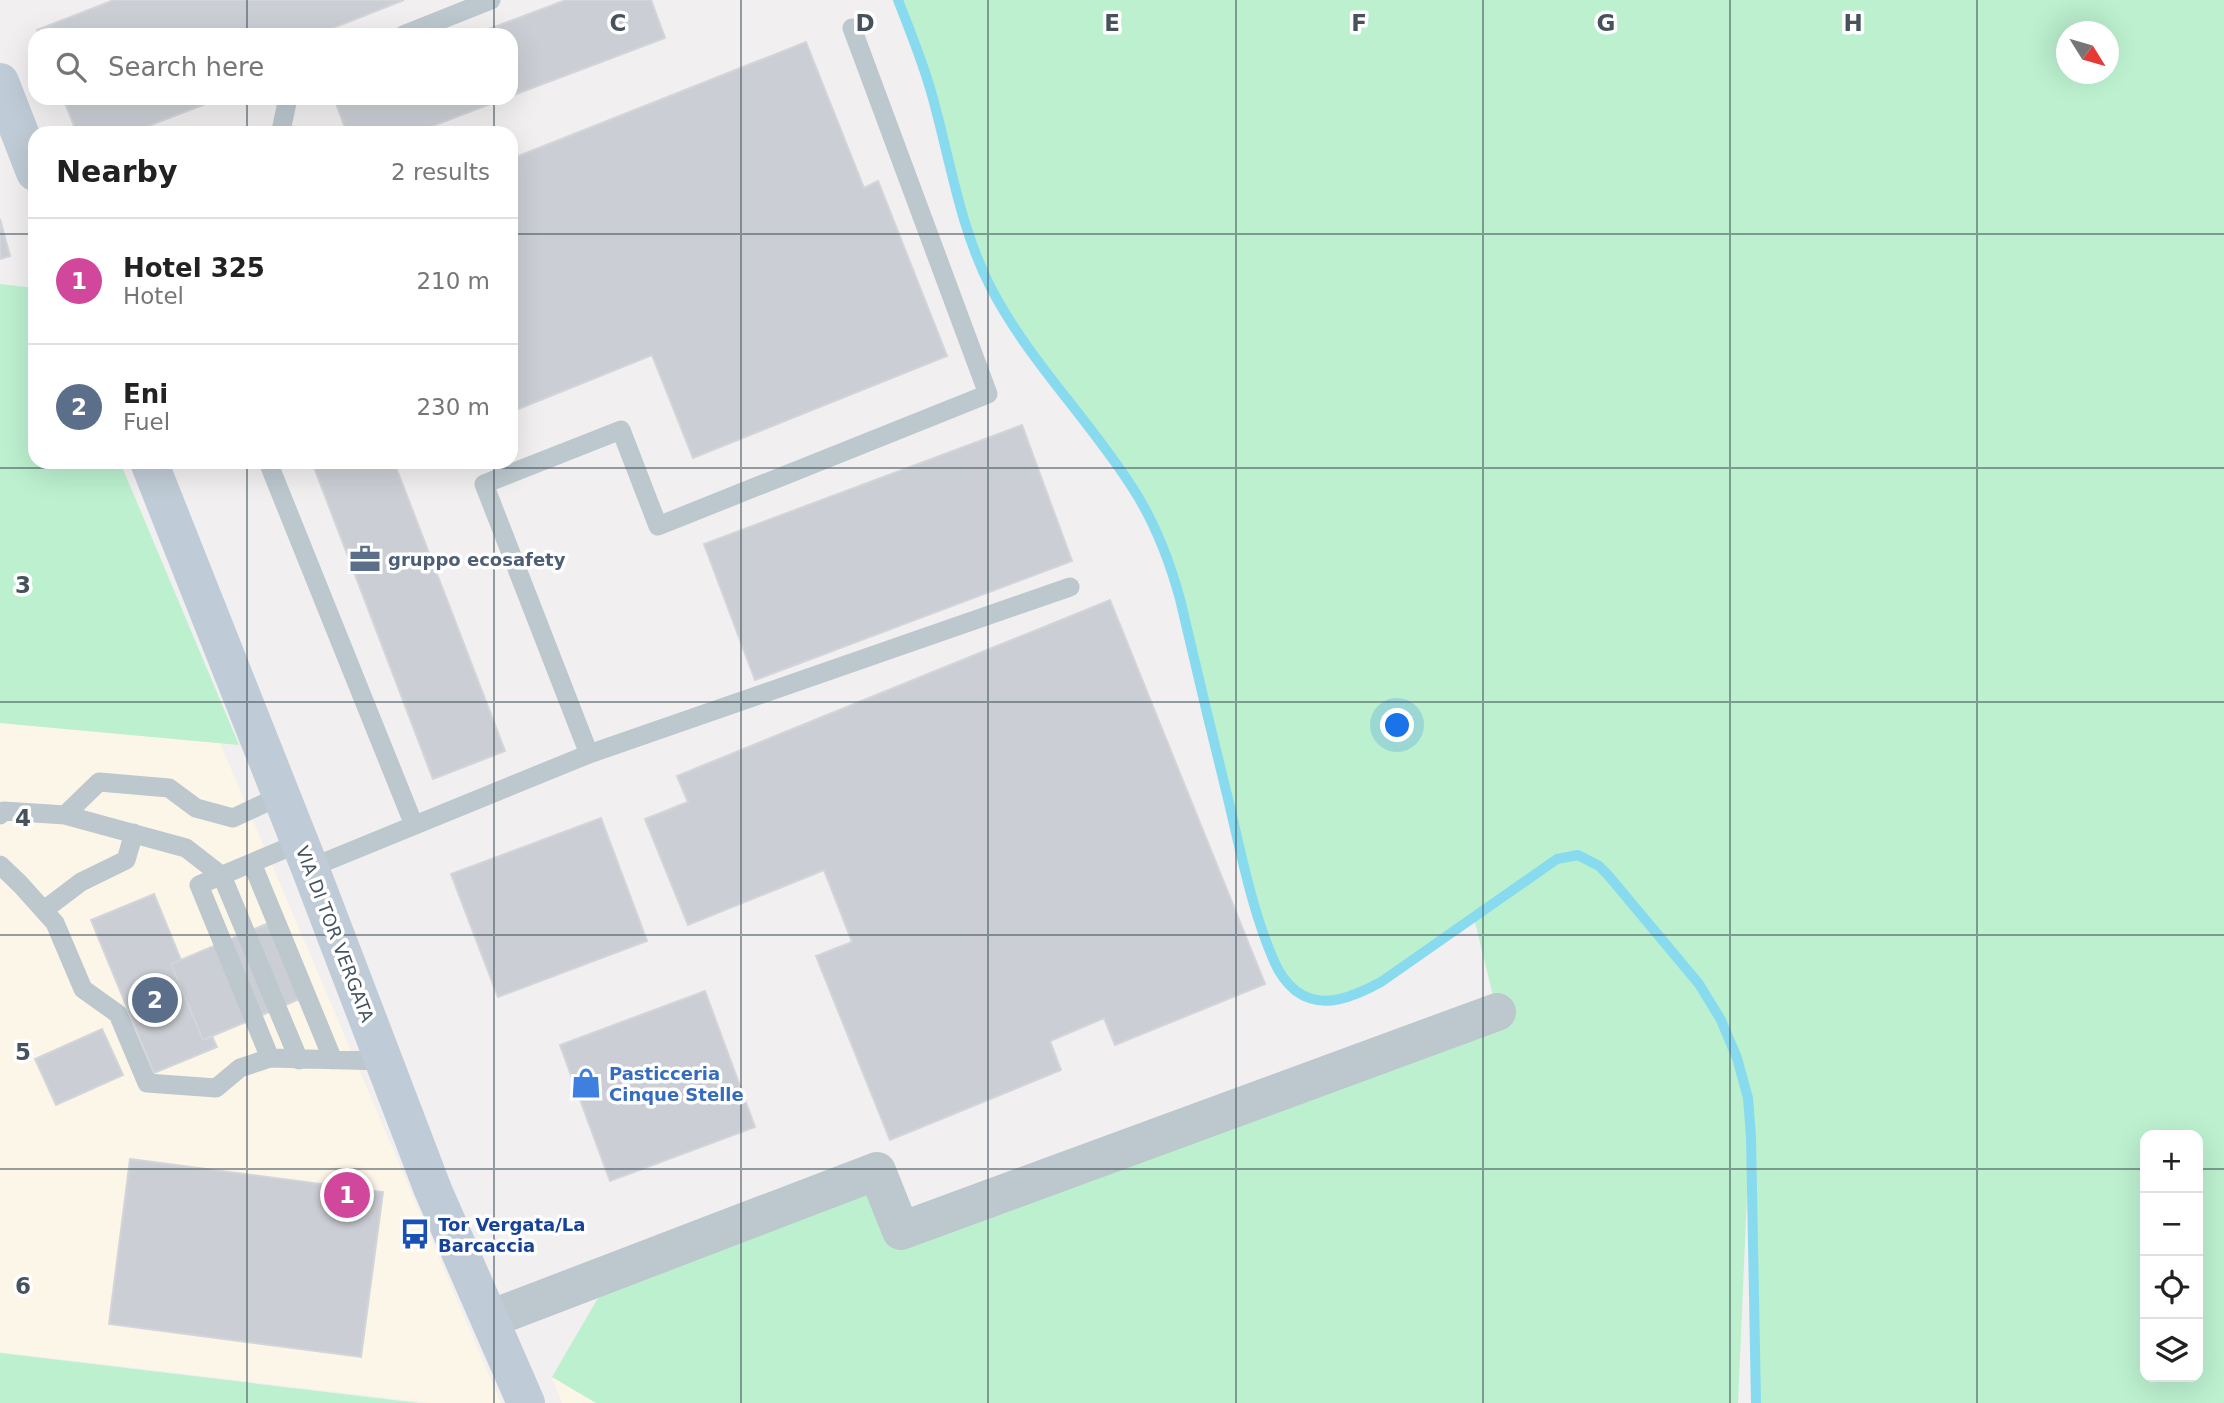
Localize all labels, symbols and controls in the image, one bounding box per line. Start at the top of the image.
text: C [610,10,626,36]
text: D [855,10,875,36]
text: E [1104,10,1120,36]
text: F [1351,10,1367,36]
text: G [1597,10,1615,36]
text: H [1843,10,1863,36]
north arrow [2056,21,2119,84]
search box [28,28,518,105]
icon: search [52,48,90,86]
text: Search here [108,52,264,82]
text: Nearby [56,154,178,189]
text: 2 results [391,159,490,185]
text: Hotel 325 [123,253,265,283]
text: 1 [71,268,87,294]
text: 210 m [416,268,490,294]
text: Hotel [123,283,184,309]
text: Eni [123,379,168,409]
text: 2 [71,394,87,420]
text: 230 m [416,394,490,420]
text: Fuel [123,409,170,435]
office icon: gruppo ecosafety [348,542,382,576]
place label: gruppo ecosafety [388,549,566,570]
text: 3 [15,572,31,598]
your location [1380,708,1414,742]
text: 4 [15,805,31,831]
street label: VIA DI TOR VERGATA [292,843,379,1026]
pin: 2 [132,974,178,1026]
text: 5 [15,1039,31,1065]
place label: Pasticceria Cinque Stelle [609,1063,744,1105]
shop icon: Pasticceria Cinque Stelle [569,1066,603,1100]
map controls [2140,1130,2203,1382]
button: + [2140,1130,2203,1193]
pin: 1 [324,1169,370,1221]
button: − [2140,1193,2203,1256]
place label: Tor Vergata/La Barcaccia [438,1214,585,1256]
bus stop icon: Tor Vergata/La Barcaccia [398,1217,432,1251]
button: locate [2140,1256,2203,1319]
text: 6 [15,1273,31,1299]
button: layers [2140,1319,2203,1382]

